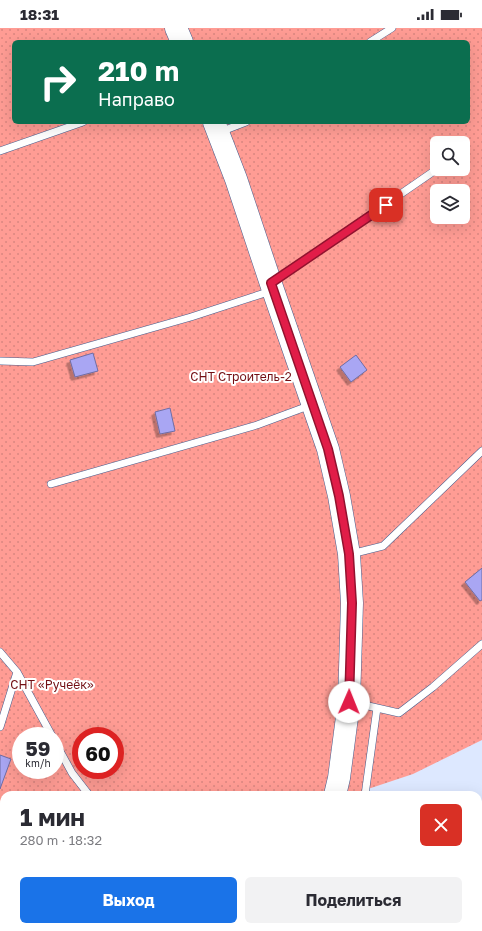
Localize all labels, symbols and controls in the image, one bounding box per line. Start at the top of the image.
text: 18:31 [20,5,59,23]
text: 210 m [98,54,179,87]
icon: right [32,56,84,108]
text: Направо [98,88,175,110]
map controls [430,136,470,224]
button: search [430,136,470,176]
button: layers [430,184,470,224]
pin [369,188,403,222]
icon: arrive [375,194,397,216]
park label: СНТ Строитель-2 [190,369,292,384]
park label: СНТ «Ручеёк» [10,677,94,692]
position arrow [328,681,370,723]
speed limit sign: 60 [72,727,124,779]
text: 59 [26,736,50,760]
text: km/h [25,757,51,769]
text: 1 мин [20,802,85,831]
button: close [420,804,462,846]
text: 280 m · 18:32 [20,832,102,848]
button: Выход [20,877,237,923]
button: Поделиться [245,877,462,923]

